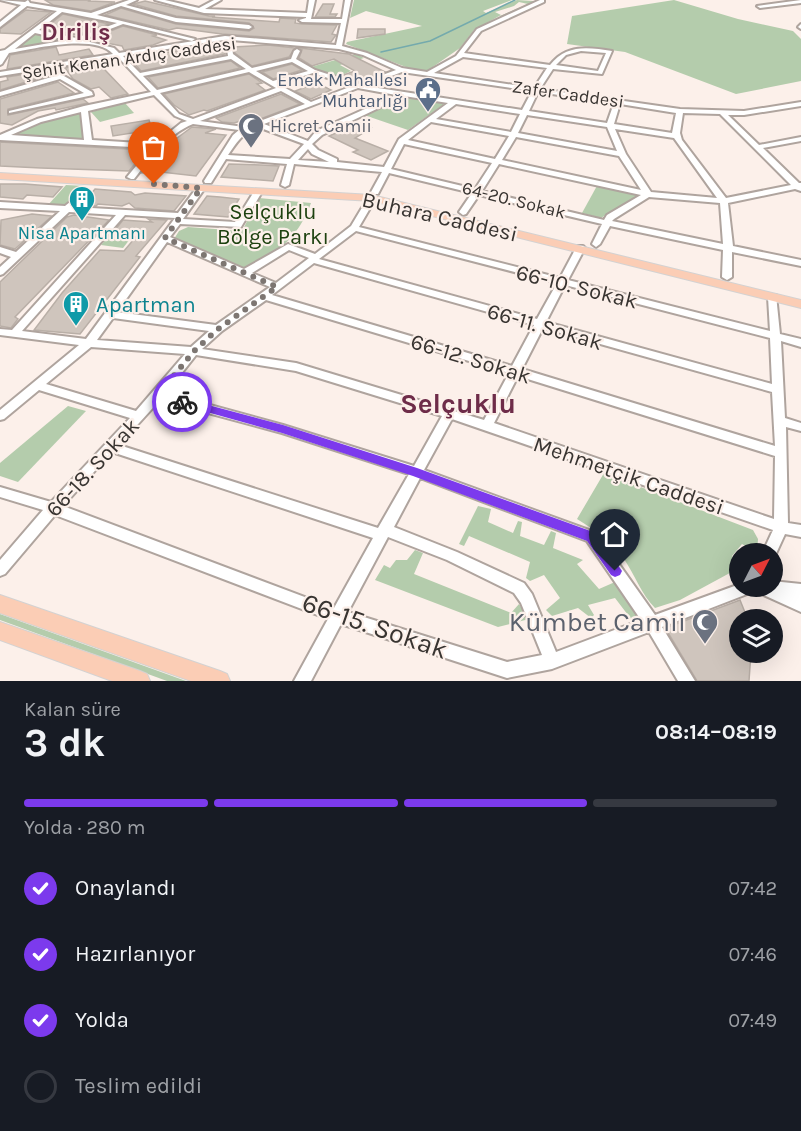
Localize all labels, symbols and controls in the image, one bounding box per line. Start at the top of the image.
district label: Diriliş [41,18,111,46]
street label: Şehit Kenan Ardıç Caddesi [20,32,238,84]
place label: Emek Mahallesi Muhtarlığı [277,69,408,112]
public building icon: Emek Mahallesi Muhtarlığı [413,75,443,113]
street label: Zafer Caddesi [510,75,626,113]
mosque icon: Hicret Camii [236,111,266,149]
place label: Hicret Camii [270,115,372,137]
pin [128,122,179,184]
icon: bag [137,131,170,164]
street label: 64-20. Sokak [460,176,568,224]
building icon: Nisa Apartmanı [67,184,97,222]
street label: Buhara Caddesi [360,186,520,247]
park label: Selçuklu Bölge Parkı [217,199,329,250]
place label: Nisa Apartmanı [18,222,146,244]
street label: 66-10. Sokak [513,259,640,315]
building icon: Apartman [61,289,91,327]
place label: Apartman [96,292,196,318]
street label: 66-11. Sokak [484,298,605,356]
street label: 66-12. Sokak [407,328,534,390]
courier [152,372,212,432]
icon: bike [166,386,199,419]
district label: Selçuklu [400,387,516,420]
street label: 66-18. Sokak [41,413,145,522]
street label: Mehmetçik Caddesi [530,431,727,521]
pin [589,509,640,571]
icon: home [598,518,631,551]
north arrow [729,543,783,597]
map controls [729,543,783,663]
street label: 66-15. Sokak [298,586,452,666]
place label: Kümbet Camii [509,606,686,638]
mosque icon: Kümbet Camii [690,607,720,645]
button: layers [729,609,783,663]
text: Kalan süre [24,698,121,721]
text: 08:14–08:19 [655,719,777,745]
text: 3 dk [24,720,105,766]
text: Yolda · 280 m [24,816,145,839]
icon: check [24,872,57,905]
text: Onaylandı [75,875,176,901]
text: 07:42 [728,877,777,900]
icon: check [24,938,57,971]
text: Hazırlanıyor [75,941,195,967]
text: 07:46 [729,943,777,966]
icon: check [24,1004,57,1037]
text: Yolda [75,1007,129,1033]
text: 07:49 [728,1009,777,1032]
text: Teslim edildi [75,1073,202,1099]

